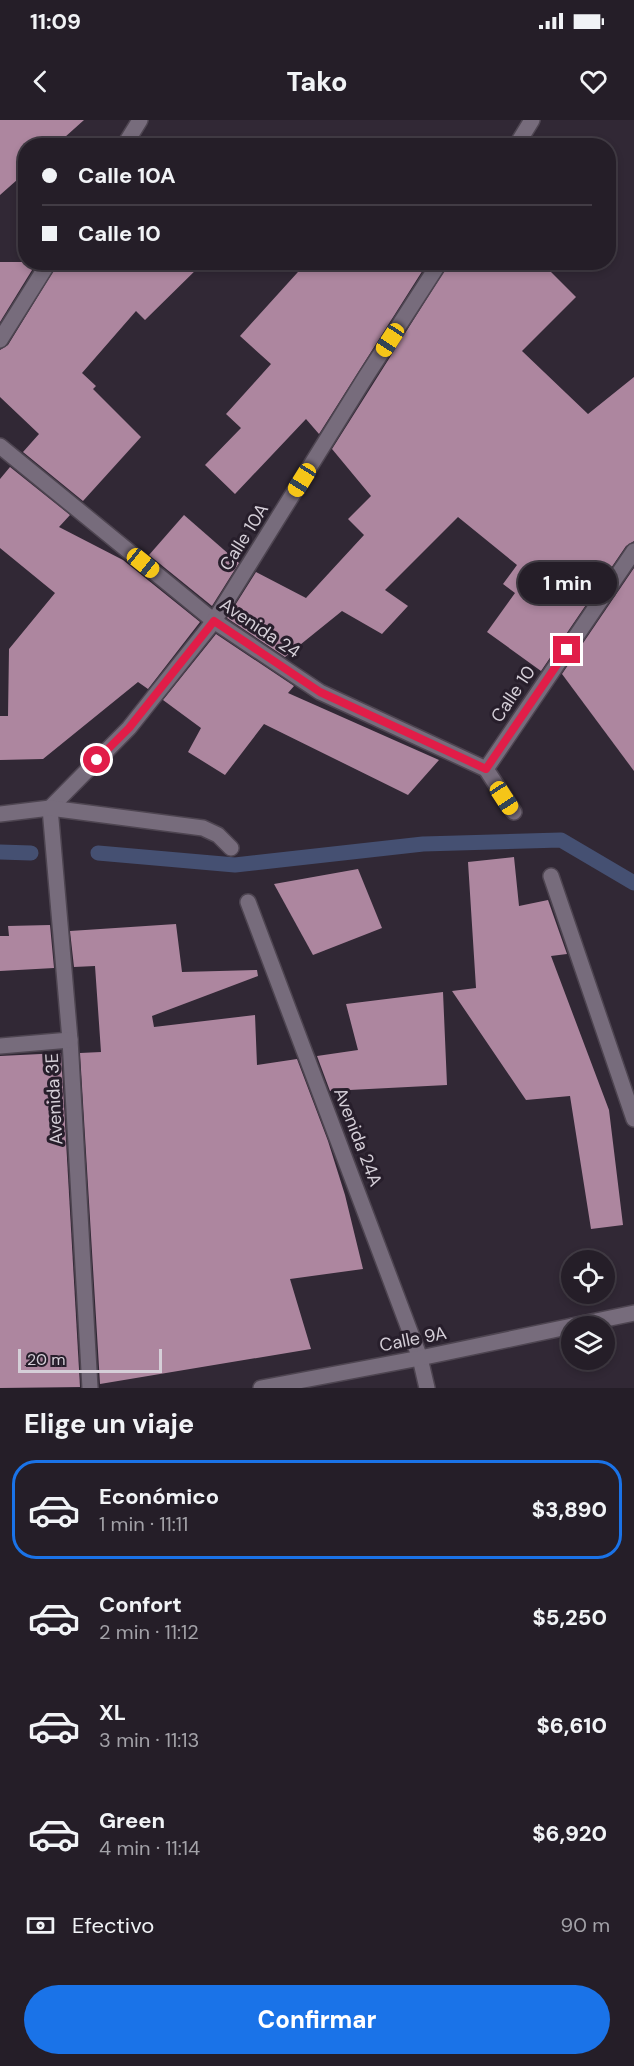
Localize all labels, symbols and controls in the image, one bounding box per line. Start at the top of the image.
text: 11:09 [30,7,81,36]
text: Tako [287,64,347,99]
icon: back [24,65,57,98]
icon: heart [577,65,610,98]
text: Calle 10A [78,161,176,190]
text: Calle 10 [78,219,161,248]
car [373,320,407,360]
car [285,460,319,500]
street label: Calle 10A [214,499,274,575]
car [123,545,163,581]
callout: 1 min [518,563,616,605]
text: 1 min [543,570,592,596]
street label: Avenida 24 [215,592,305,664]
route end [553,636,580,663]
street label: Calle 10 [485,661,541,727]
route start [83,746,110,773]
car [487,778,521,818]
street label: Avenida 3E [40,1053,68,1145]
street label: Avenida 24A [328,1084,388,1190]
map controls [561,1250,615,1370]
button: locate [561,1250,615,1304]
button: layers [561,1316,615,1370]
street label: Calle 9A [377,1321,449,1357]
scale bar [18,1346,162,1374]
text: 20 m [27,1349,66,1370]
text: Elige un viaje [24,1406,194,1441]
text: Económico [99,1482,219,1511]
icon: car [27,1483,81,1537]
text: $3,890 [532,1495,607,1524]
text: 1 min · 11:11 [99,1511,188,1537]
text: Confort [99,1590,182,1619]
icon: car [27,1591,81,1645]
text: $5,250 [532,1603,607,1632]
text: 2 min · 11:12 [99,1619,199,1645]
text: XL [99,1698,126,1727]
icon: car [27,1699,81,1753]
text: $6,610 [537,1711,607,1740]
text: 3 min · 11:13 [99,1727,199,1753]
text: Green [99,1806,165,1835]
icon: car [27,1807,81,1861]
text: $6,920 [532,1819,607,1848]
text: 4 min · 11:14 [99,1835,200,1861]
icon: cash [24,1909,57,1942]
text: Efectivo [72,1911,154,1940]
text: 90 m [561,1912,610,1938]
button: Confirmar [24,1985,610,2054]

